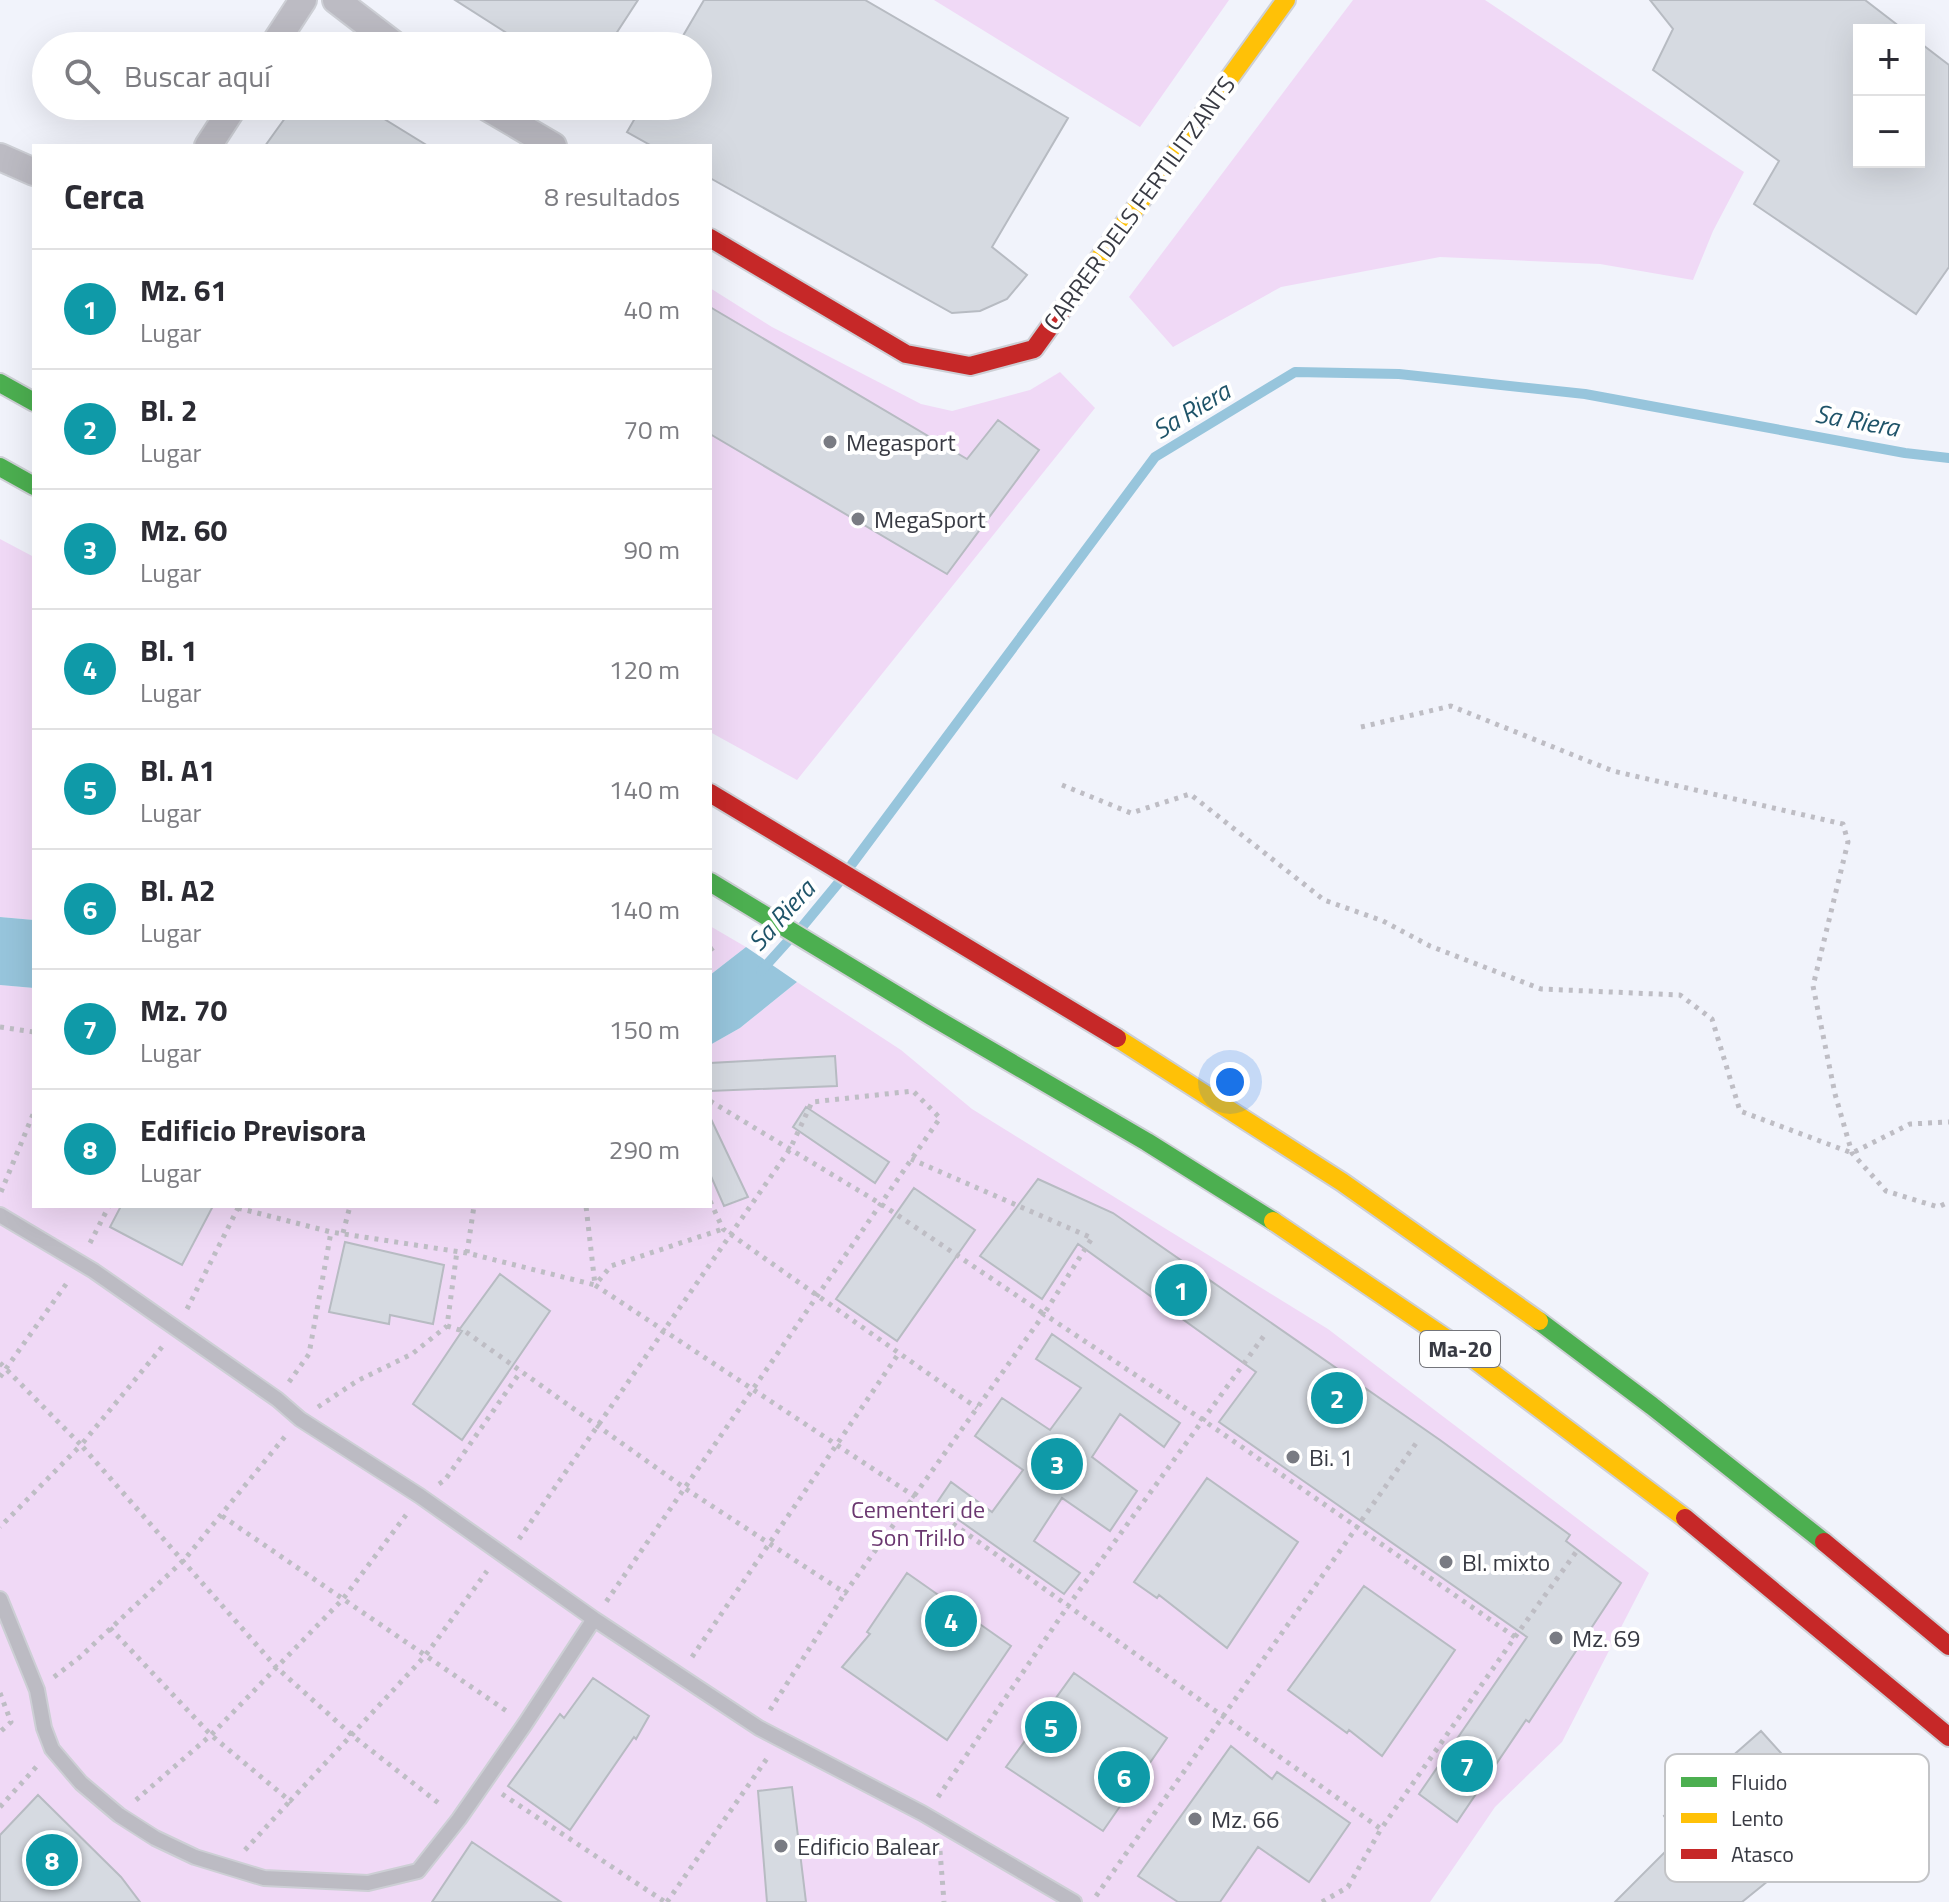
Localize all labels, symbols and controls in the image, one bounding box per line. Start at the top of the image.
map controls [1853,24,1925,168]
button: + [1853,24,1925,96]
search box [32,32,712,120]
text: Buscar aquí [124,53,271,99]
icon: search [60,54,104,98]
street label: CARRER DELS FERTILITZANTS [1034,68,1244,338]
button: − [1853,96,1925,168]
text: Cerca [64,170,145,222]
text: 8 resultados [544,177,680,216]
text: Mz. 61 [140,267,227,313]
text: 1 [83,290,97,329]
text: 40 m [623,290,680,329]
text: Lugar [140,313,202,352]
water label: Sa Riera [1145,370,1239,449]
text: Bl. 2 [140,387,197,433]
water label: Sa Riera [1812,393,1904,447]
text: 2 [83,410,97,449]
text: 70 m [623,410,680,449]
place label: Megasport [846,424,956,460]
text: Lugar [140,433,202,472]
marker: Megasport [821,433,839,451]
place label: MegaSport [874,501,986,537]
text: Mz. 60 [140,507,227,553]
marker: MegaSport [849,510,867,528]
text: 3 [83,530,97,569]
text: 90 m [623,530,680,569]
text: Lugar [140,553,202,592]
text: Bl. 1 [140,627,197,673]
text: 4 [83,650,97,689]
text: 120 m [609,650,680,689]
text: Lugar [140,673,202,712]
text: Bl. A1 [140,747,216,793]
text: 5 [83,770,97,809]
text: 140 m [609,770,680,809]
text: Lugar [140,793,202,832]
text: Bl. A2 [140,867,216,913]
water label: Sa Riera [738,869,825,959]
text: 6 [83,890,97,929]
text: 140 m [609,890,680,929]
text: Lugar [140,913,202,952]
text: Mz. 70 [140,987,227,1033]
text: 7 [83,1010,97,1049]
text: 150 m [609,1010,680,1049]
text: Lugar [140,1033,202,1072]
your location [1210,1062,1250,1102]
text: Edificio Previsora [140,1107,366,1153]
text: 8 [83,1130,97,1169]
text: 290 m [609,1130,680,1169]
text: Lugar [140,1153,202,1192]
pin: 1 [1155,1260,1207,1320]
road number: Ma-20 [1420,1331,1500,1367]
pin: 2 [1311,1368,1363,1428]
pin: 3 [1031,1434,1083,1494]
place label: Bi. 1 [1309,1439,1353,1475]
marker: Bi. 1 [1284,1448,1302,1466]
park label: Cementeri de Son Tril·lo [851,1491,985,1555]
place label: Bl. mixto [1462,1544,1550,1580]
marker: Bl. mixto [1437,1553,1455,1571]
pin: 4 [925,1591,977,1651]
place label: Mz. 69 [1572,1620,1640,1656]
marker: Mz. 69 [1547,1629,1565,1647]
pin: 5 [1025,1697,1077,1757]
pin: 7 [1441,1736,1493,1796]
pin: 6 [1098,1747,1150,1807]
legend [1665,1754,1929,1882]
text: Fluido [1731,1765,1787,1799]
place label: Mz. 66 [1211,1801,1279,1837]
text: Lento [1731,1801,1784,1835]
marker: Mz. 66 [1186,1810,1204,1828]
place label: Edificio Balear [797,1828,940,1864]
pin: 8 [26,1830,78,1890]
marker: Edificio Balear [772,1837,790,1855]
text: Atasco [1731,1837,1794,1871]

